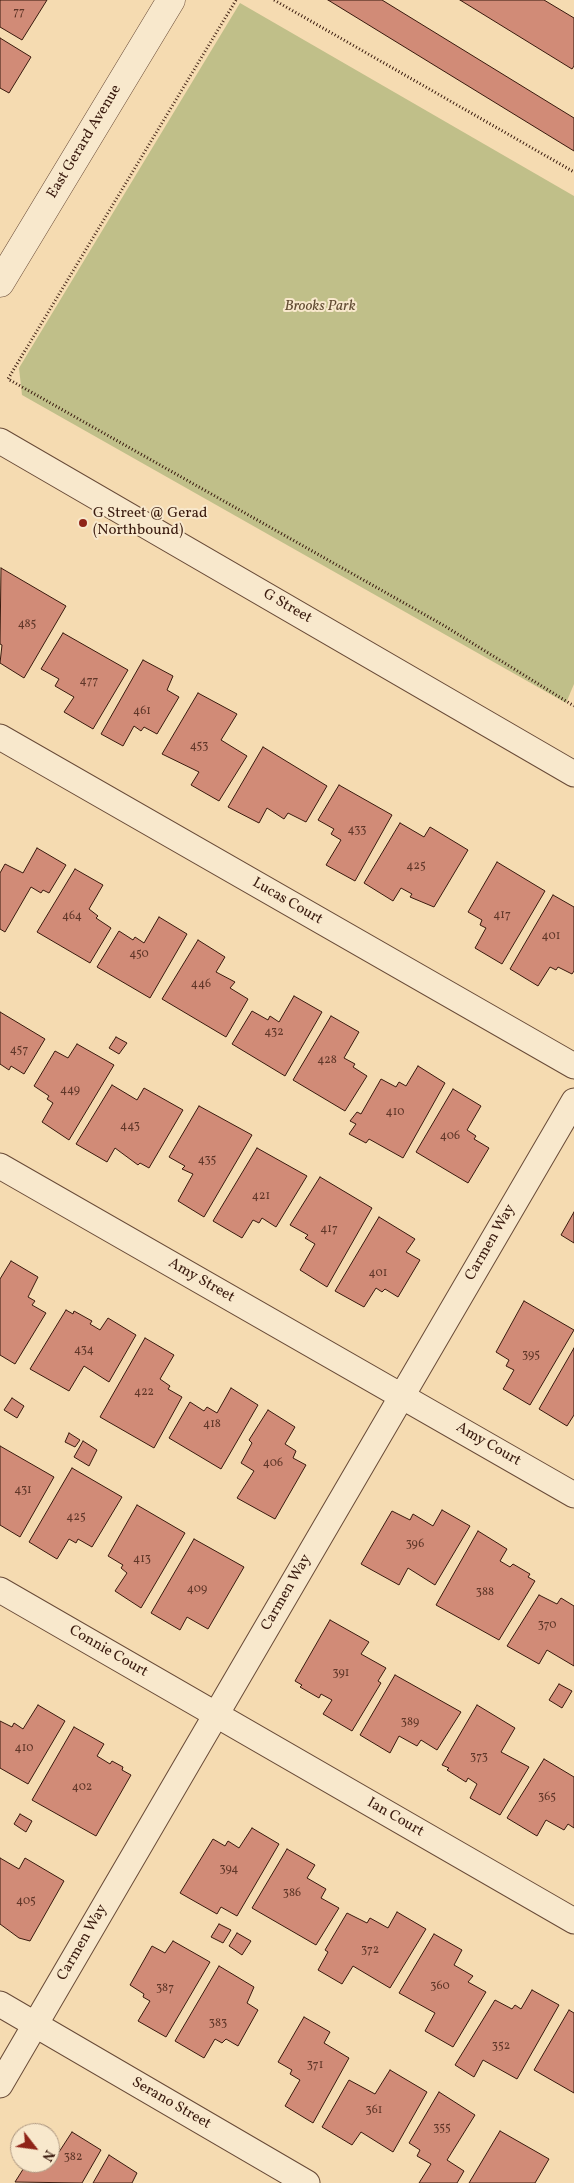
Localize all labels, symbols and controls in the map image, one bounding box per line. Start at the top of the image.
house number: 77 [13,6,25,20]
street label: East Gerard Avenue [44,82,126,202]
park label: Brooks Park [284,298,356,316]
place label: G Street @ Gerad (Northbound) [93,505,208,540]
marker: G Street @ Gerad (Northbound) [77,517,89,529]
street label: G Street [259,586,315,628]
house number: 485 [18,618,36,632]
house number: 477 [80,675,98,689]
house number: 461 [133,705,151,719]
house number: 453 [190,740,208,754]
house number: 433 [348,824,366,838]
house number: 425 [406,860,426,874]
street label: Lucas Court [249,875,325,929]
house number: 417 [493,909,511,923]
house number: 464 [62,910,82,924]
house number: 401 [542,930,560,944]
house number: 450 [129,948,149,962]
house number: 446 [191,978,211,992]
house number: 432 [264,1026,284,1040]
house number: 457 [10,1044,28,1058]
house number: 428 [317,1054,337,1068]
house number: 449 [60,1084,80,1098]
house number: 410 [385,1106,405,1120]
house number: 443 [120,1120,140,1134]
house number: 406 [440,1130,460,1144]
house number: 435 [198,1154,216,1168]
house number: 421 [252,1190,270,1204]
street label: Carmen Way [462,1202,520,1284]
house number: 417 [320,1223,338,1237]
street label: Amy Street [165,1255,237,1307]
house number: 401 [369,1267,387,1281]
house number: 434 [74,1344,94,1358]
house number: 395 [522,1349,540,1363]
house number: 422 [134,1386,154,1400]
house number: 418 [203,1418,221,1432]
street label: Amy Court [452,1419,524,1471]
house number: 406 [263,1457,283,1471]
house number: 431 [14,1484,32,1498]
house number: 425 [66,1511,86,1525]
house number: 396 [406,1538,424,1552]
street label: Carmen Way [258,1552,316,1634]
house number: 413 [133,1553,151,1567]
house number: 409 [187,1583,207,1597]
house number: 388 [476,1586,494,1600]
house number: 370 [538,1619,556,1633]
street label: Connie Court [65,1622,151,1682]
house number: 391 [333,1667,349,1681]
house number: 389 [401,1716,419,1730]
house number: 410 [14,1742,34,1756]
house number: 373 [470,1751,488,1765]
house number: 402 [72,1781,92,1795]
house number: 365 [538,1791,556,1805]
street label: Ian Court [363,1795,427,1841]
house number: 394 [219,1863,239,1877]
house number: 386 [283,1887,301,1901]
house number: 405 [16,1895,36,1909]
street label: Carmen Way [54,1902,112,1984]
house number: 372 [361,1944,379,1958]
house number: 360 [430,1980,450,1994]
house number: 387 [156,1982,174,1996]
house number: 383 [209,2017,227,2031]
house number: 352 [492,2040,510,2054]
house number: 371 [307,2059,323,2073]
street label: Serano Street [128,2074,214,2134]
house number: 361 [366,2104,382,2118]
house number: 355 [433,2122,451,2136]
north arrow [10,2123,60,2173]
text: N [37,2146,58,2164]
house number: 382 [64,2151,82,2165]

